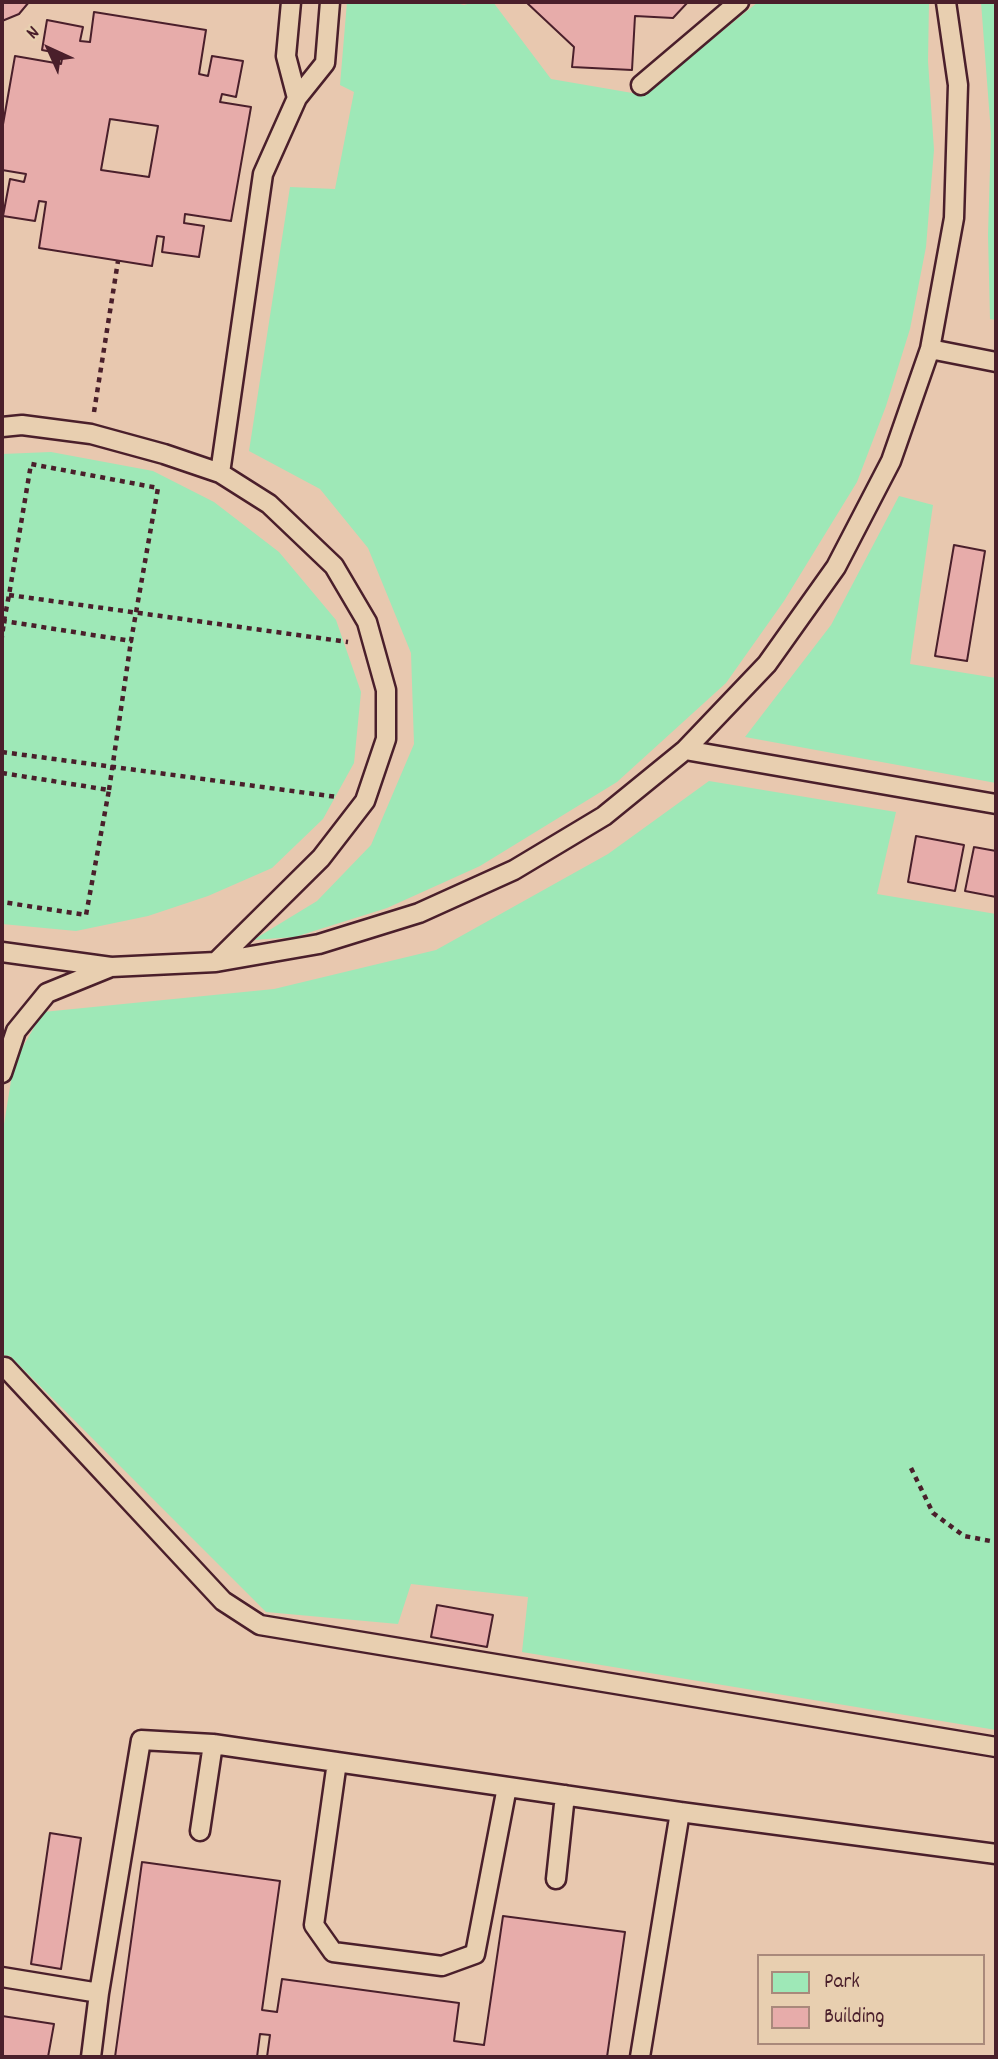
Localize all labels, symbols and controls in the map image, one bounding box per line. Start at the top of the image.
north arrow [14,14,84,84]
text: N [21,21,47,47]
legend [757,1954,984,2045]
text: Park [824,1968,860,1998]
text: Building [824,2003,884,2033]

